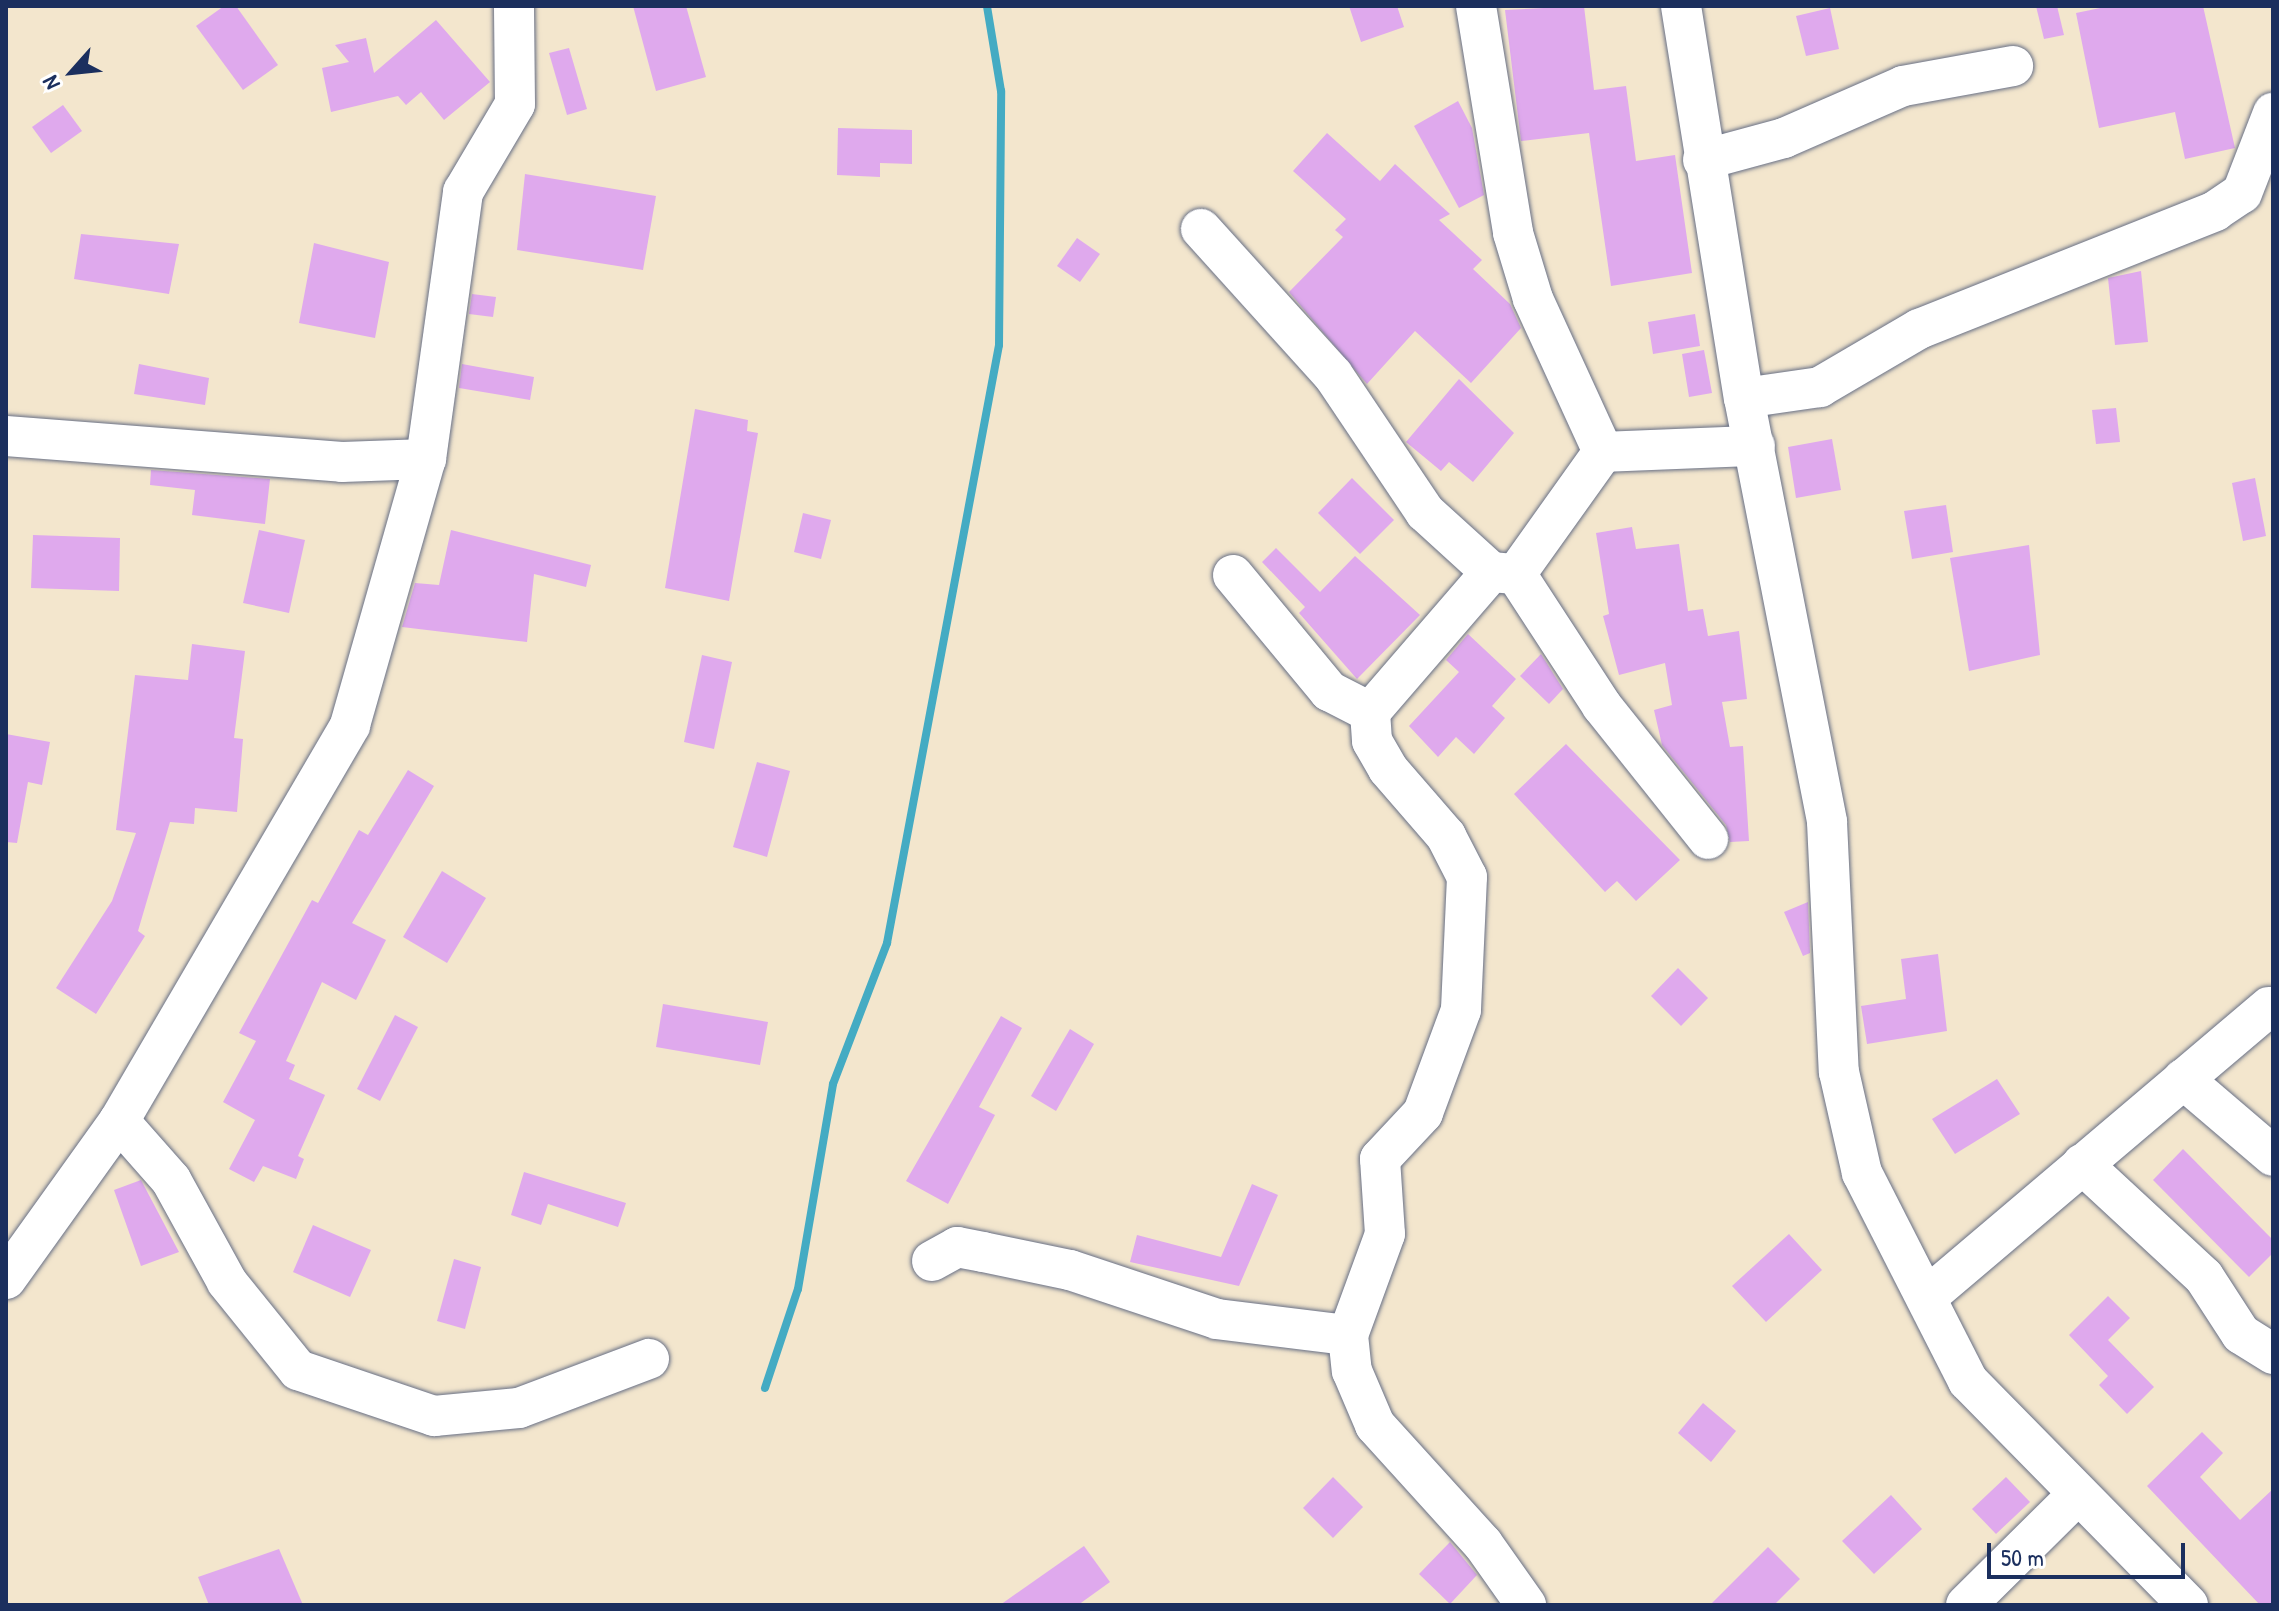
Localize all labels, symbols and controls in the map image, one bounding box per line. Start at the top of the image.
north arrow [32,32,112,112]
text: N [35,71,67,95]
scale bar [1991,1527,2189,1577]
text: 50 m [2001,1541,2044,1573]

